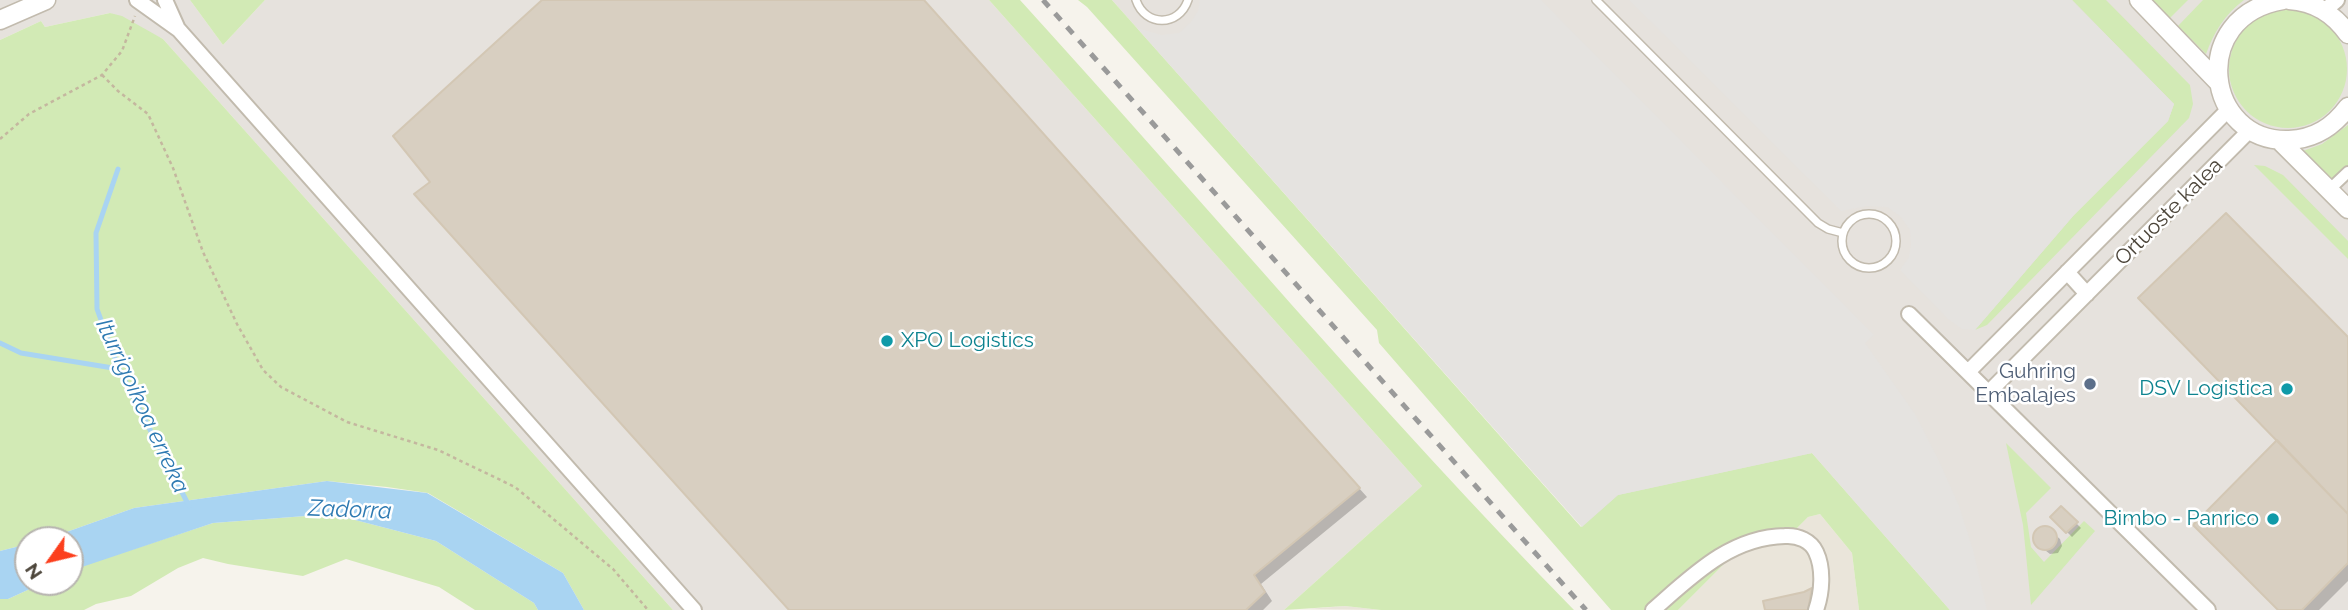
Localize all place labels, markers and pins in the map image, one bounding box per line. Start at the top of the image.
place label: XPO Logistics [901,328,1034,354]
marker: XPO Logistics [879,333,895,349]
place label: Guhring Embalajes [1975,359,2076,409]
marker: Guhring Embalajes [2082,376,2098,392]
place label: DSV Logistica [2139,376,2273,402]
marker: DSV Logistica [2279,381,2295,397]
place label: Bimbo - Panrico [2104,506,2259,532]
marker: Bimbo - Panrico [2265,511,2281,527]

